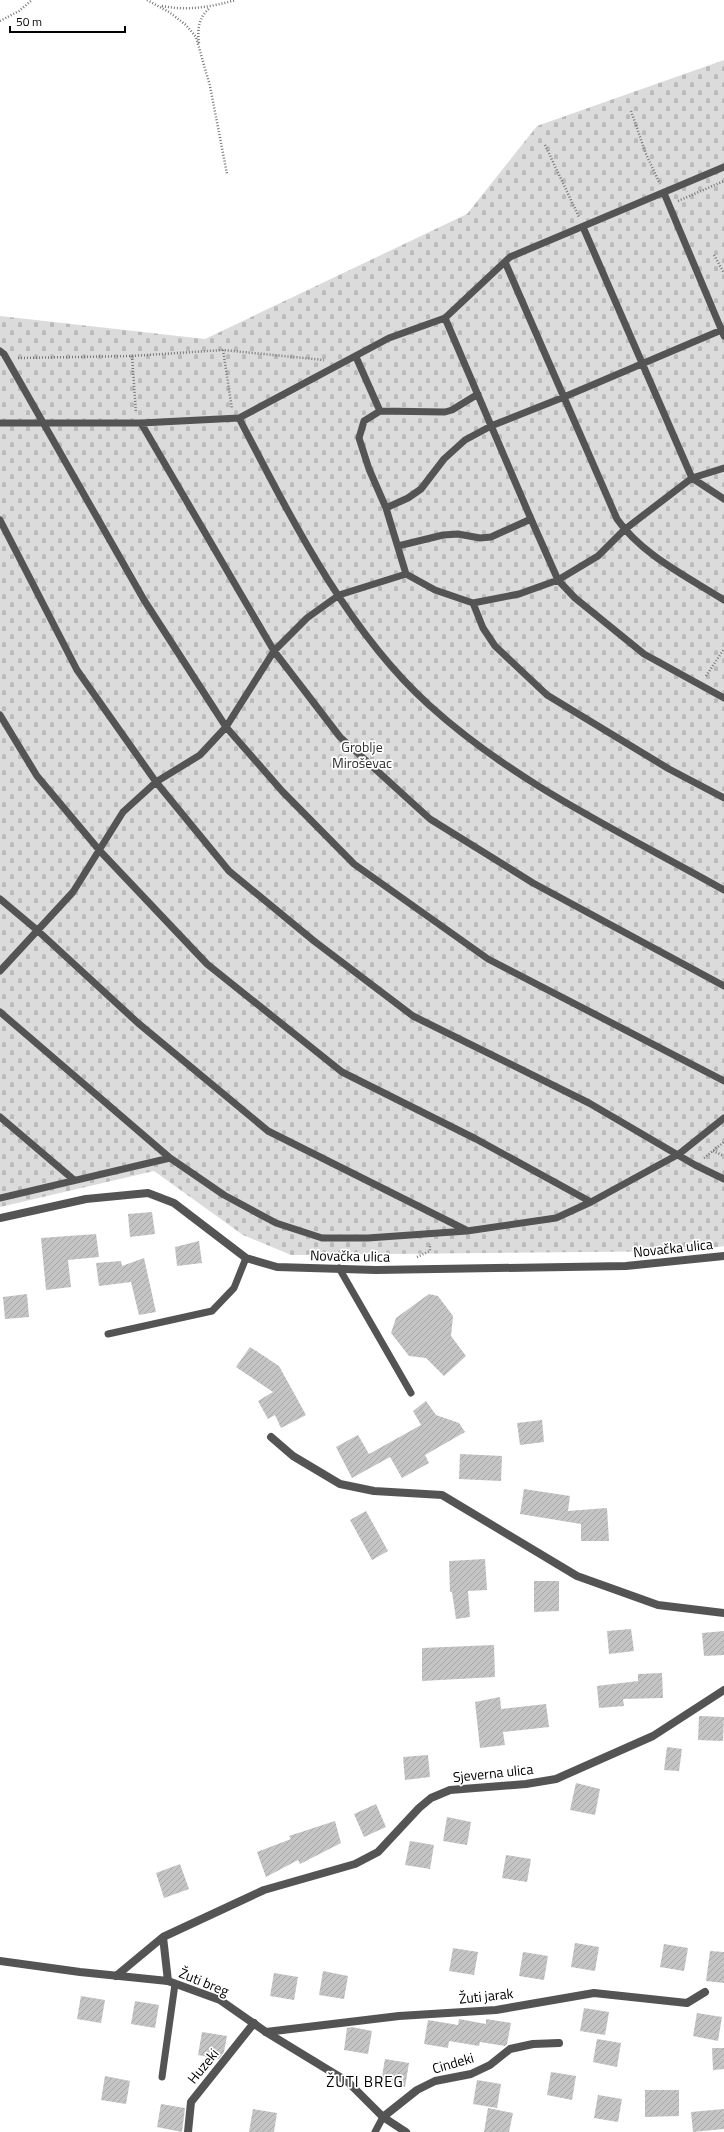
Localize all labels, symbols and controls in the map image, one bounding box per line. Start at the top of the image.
scale bar [10,8,125,34]
text: 50 m [16,12,42,31]
park label: Groblje Miroševac [332,736,392,773]
street label: Novačka ulica [632,1233,714,1262]
street label: Novačka ulica [310,1244,390,1267]
street label: Sjeverna ulica [452,1758,534,1787]
street label: Žuti breg [176,1962,232,2001]
street label: Žuti jarak [458,1982,514,2009]
street label: Huzeki [182,2044,223,2088]
street label: Cindeki [430,2047,476,2078]
district label: ŽUTI BREG [326,2070,404,2093]

